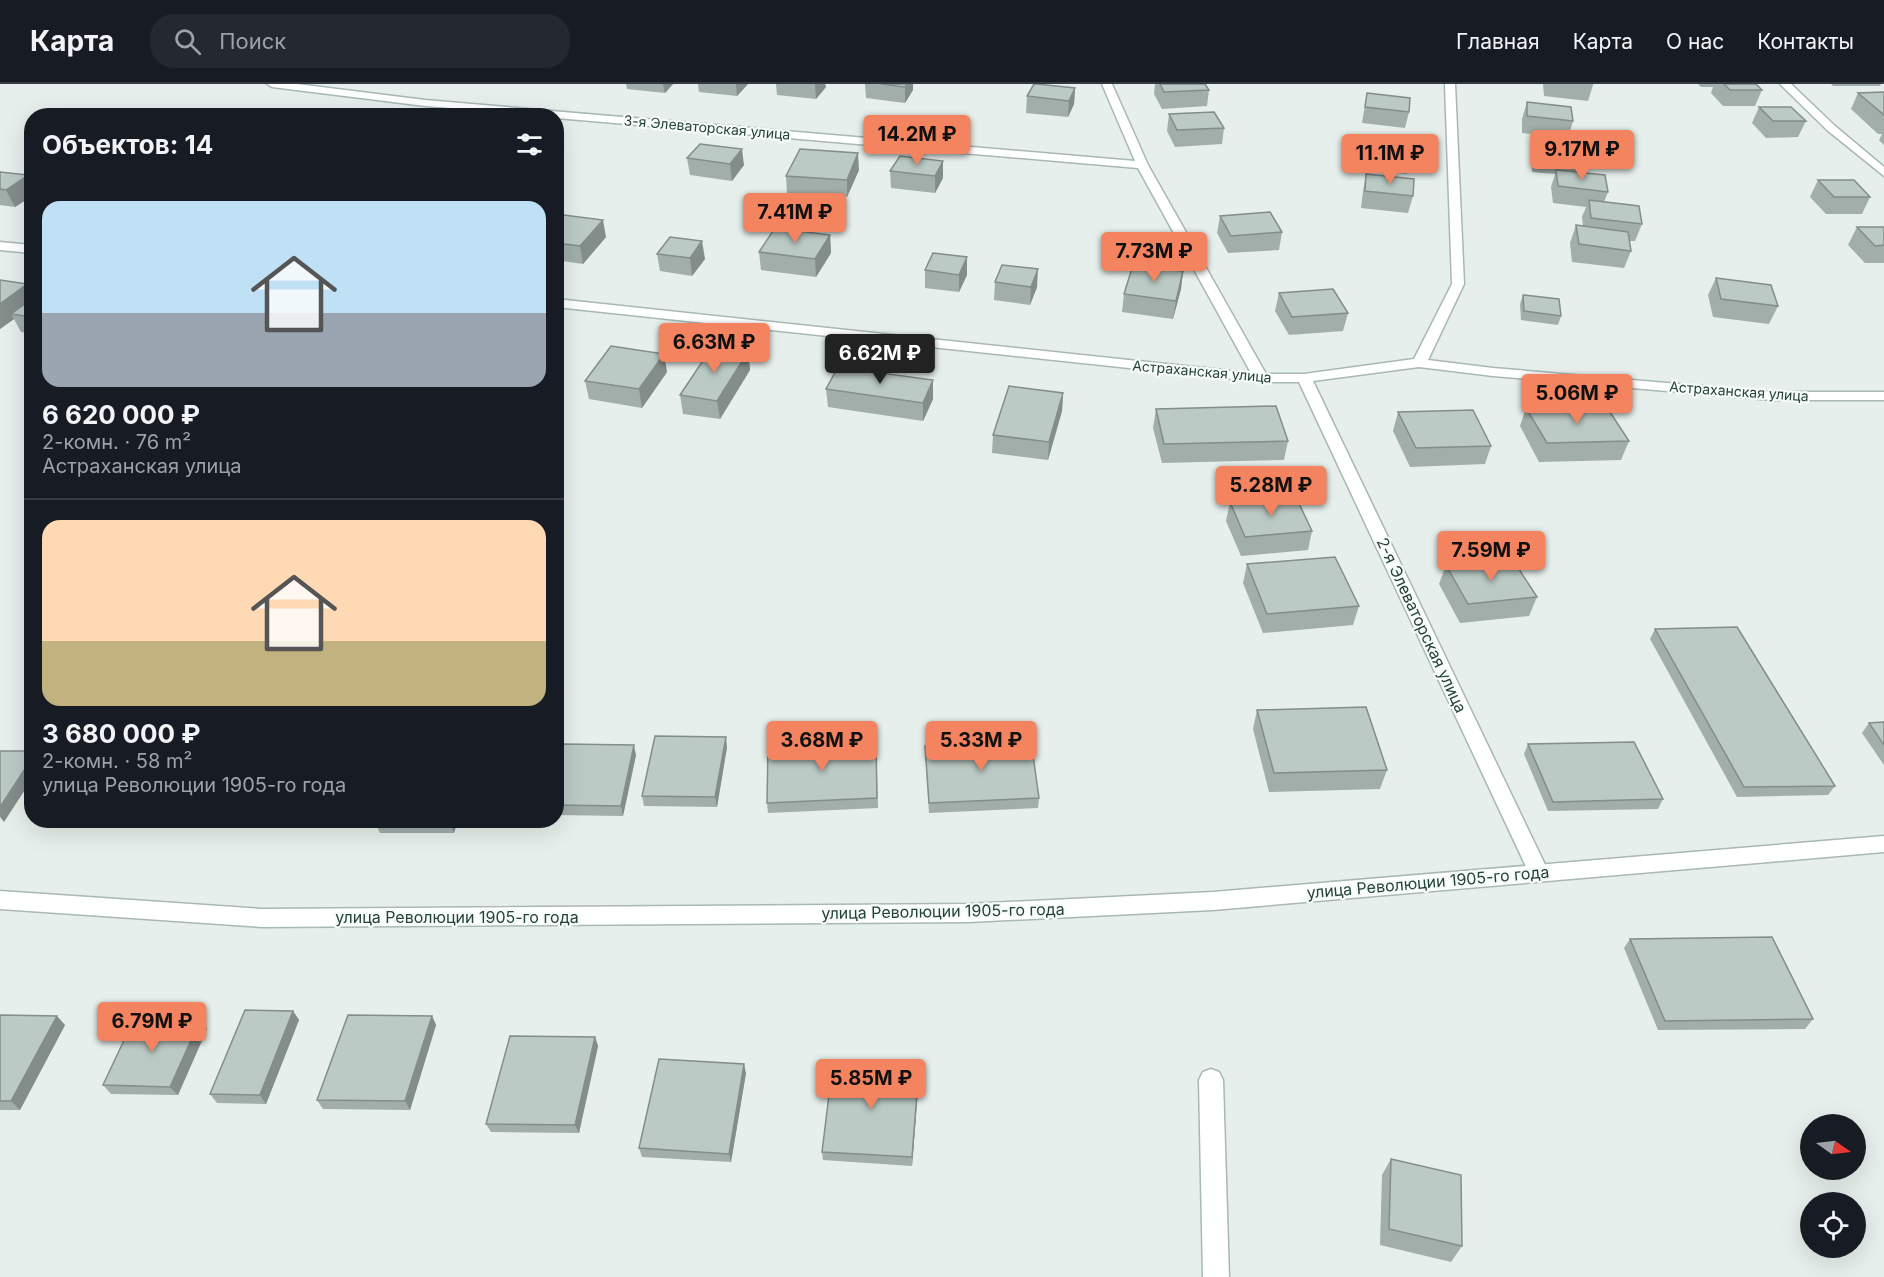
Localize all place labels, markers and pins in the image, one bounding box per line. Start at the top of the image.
pin: 14.2M ₽ [862,115,972,166]
pin: 9.17M ₽ [1527,130,1637,181]
pin: 11.1M ₽ [1335,134,1445,185]
pin: 7.41M ₽ [740,193,850,244]
pin: 7.73M ₽ [1099,232,1209,283]
pin: 6.63M ₽ [659,323,769,374]
pin: 6.62M ₽ [825,334,935,385]
pin: 5.06M ₽ [1522,374,1632,425]
pin: 5.28M ₽ [1216,466,1326,517]
pin: 7.59M ₽ [1436,531,1546,582]
pin: 3.68M ₽ [767,721,877,772]
pin: 5.33M ₽ [926,721,1036,772]
pin: 6.79M ₽ [97,1002,207,1053]
pin: 5.85M ₽ [816,1059,926,1110]

